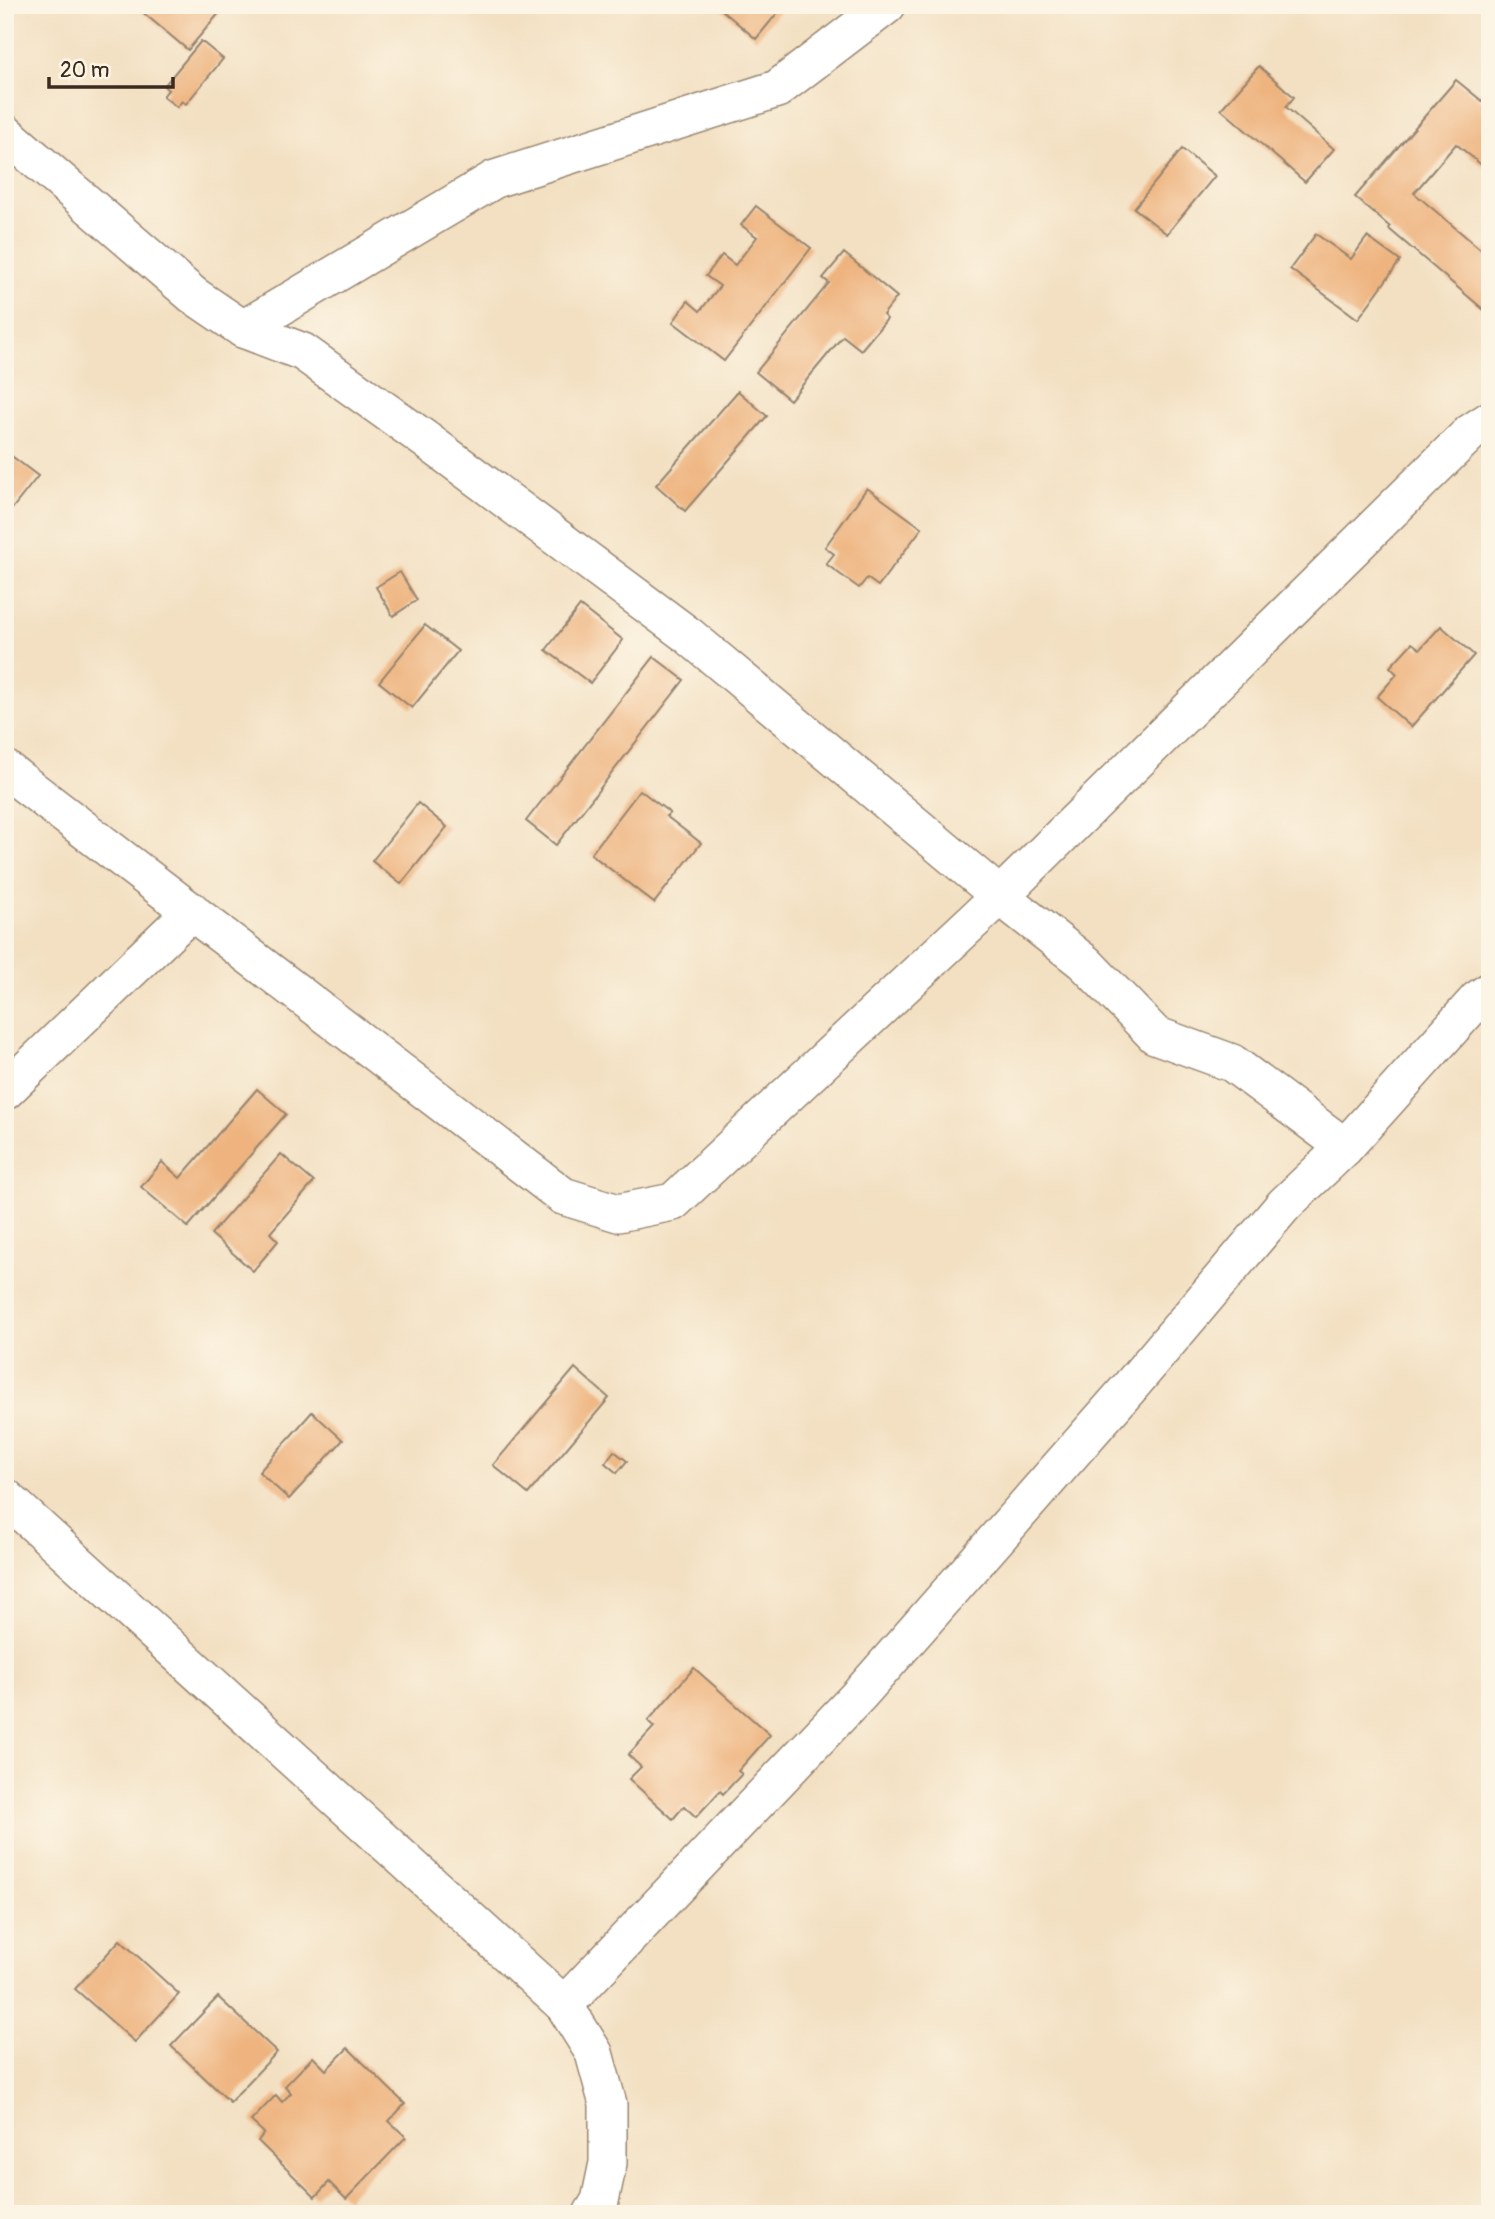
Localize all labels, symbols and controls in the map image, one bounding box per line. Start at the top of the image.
scale bar [49,46,173,90]
text: 20 m [60,57,109,84]

